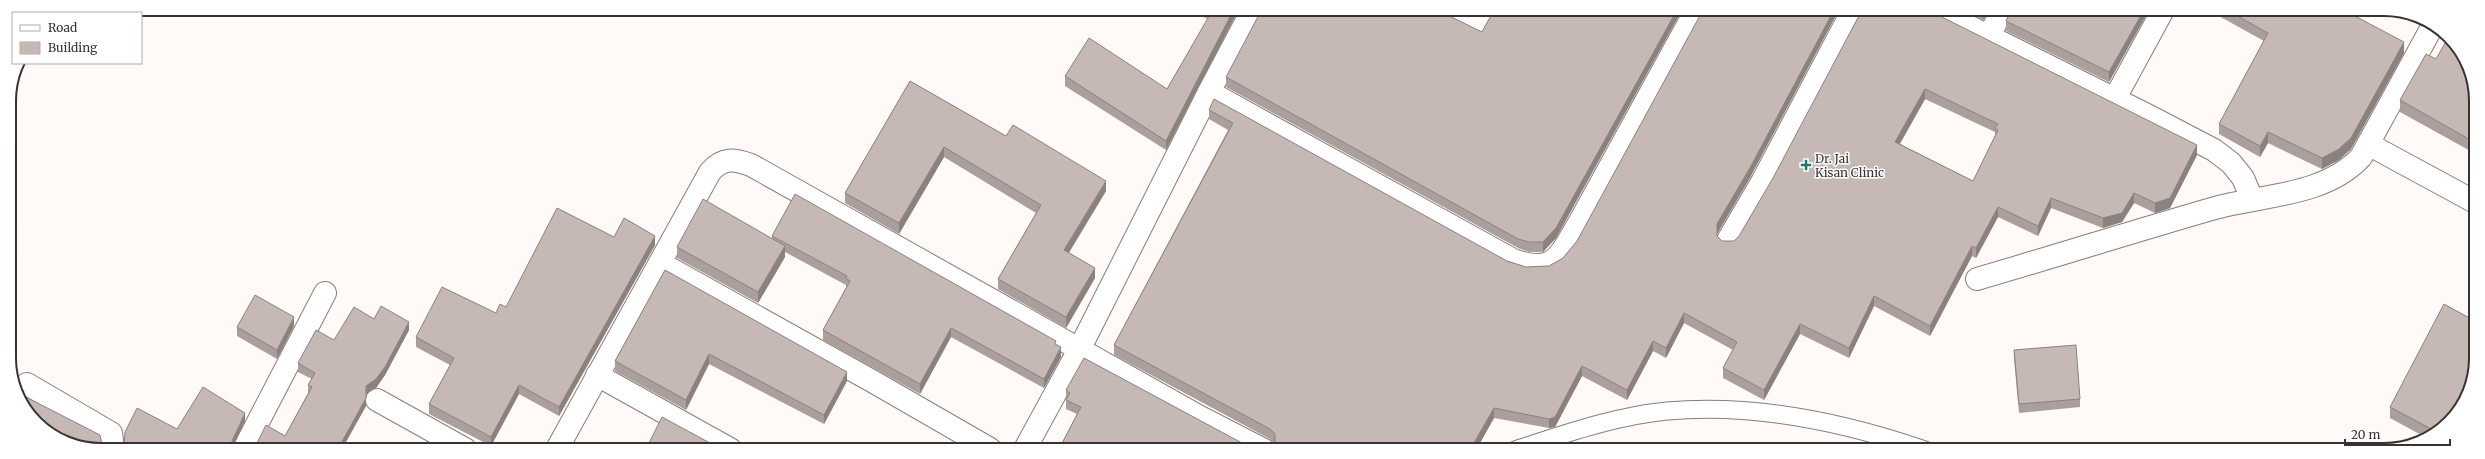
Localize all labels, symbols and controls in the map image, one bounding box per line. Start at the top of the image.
legend [12,12,142,64]
text: Road [48,20,77,35]
text: Building [48,40,98,55]
place label: Dr. Jai Kisan Clinic [1815,151,1884,180]
marker: Dr. Jai Kisan Clinic [1800,159,1812,171]
scale bar [2345,421,2450,447]
text: 20 m [2351,427,2380,442]

